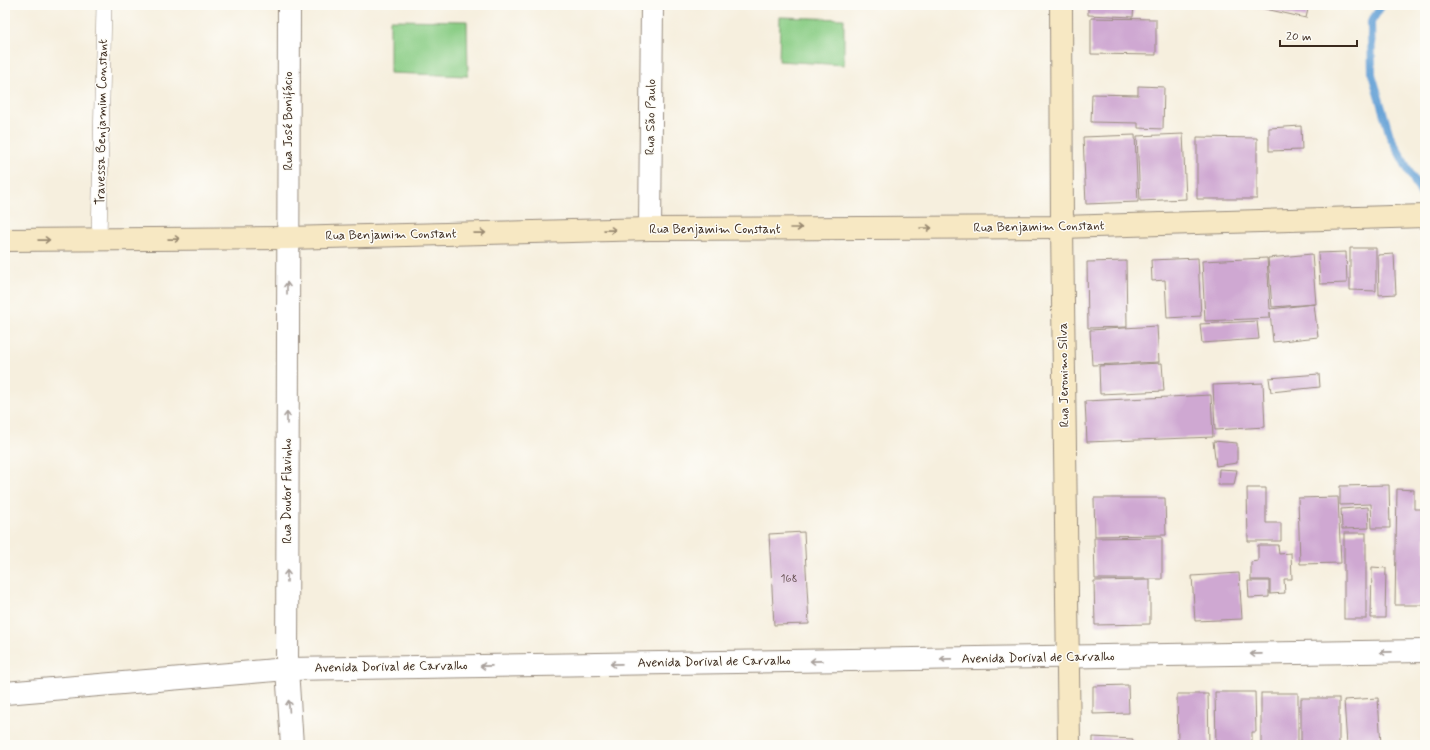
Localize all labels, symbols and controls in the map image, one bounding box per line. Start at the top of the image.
scale bar [1280,22,1357,48]
text: 20 m [1286,29,1312,45]
street label: Travessa Benjamim Constant [92,39,112,205]
street label: Rua José Bonifácio [280,71,297,171]
street label: Rua São Paulo [642,78,660,155]
street label: Rua Benjamim Constant [973,217,1105,237]
street label: Rua Benjamim Constant [649,221,781,238]
one-way arrow [789,224,802,232]
one-way arrow [919,224,932,232]
street label: Rua Benjamim Constant [325,225,457,245]
one-way arrow [603,226,616,233]
one-way arrow [473,229,486,237]
one-way arrow [167,235,180,243]
one-way arrow [37,236,50,244]
one-way arrow [283,282,291,295]
street label: Rua Jeronimo Silva [1055,322,1073,427]
one-way arrow [283,412,291,425]
street label: Rua Doutor Flavinho [279,438,296,544]
one-way arrow [283,570,291,583]
house number: 168 [781,572,798,586]
street label: Avenida Dorival de Carvalho [961,648,1115,668]
one-way arrow [1380,648,1393,656]
one-way arrow [1250,650,1263,658]
street label: Avenida Dorival de Carvalho [637,652,791,672]
one-way arrow [940,655,953,663]
street label: Avenida Dorival de Carvalho [314,657,468,677]
one-way arrow [810,657,823,665]
one-way arrow [610,660,623,668]
one-way arrow [480,662,493,670]
one-way arrow [286,700,293,713]

